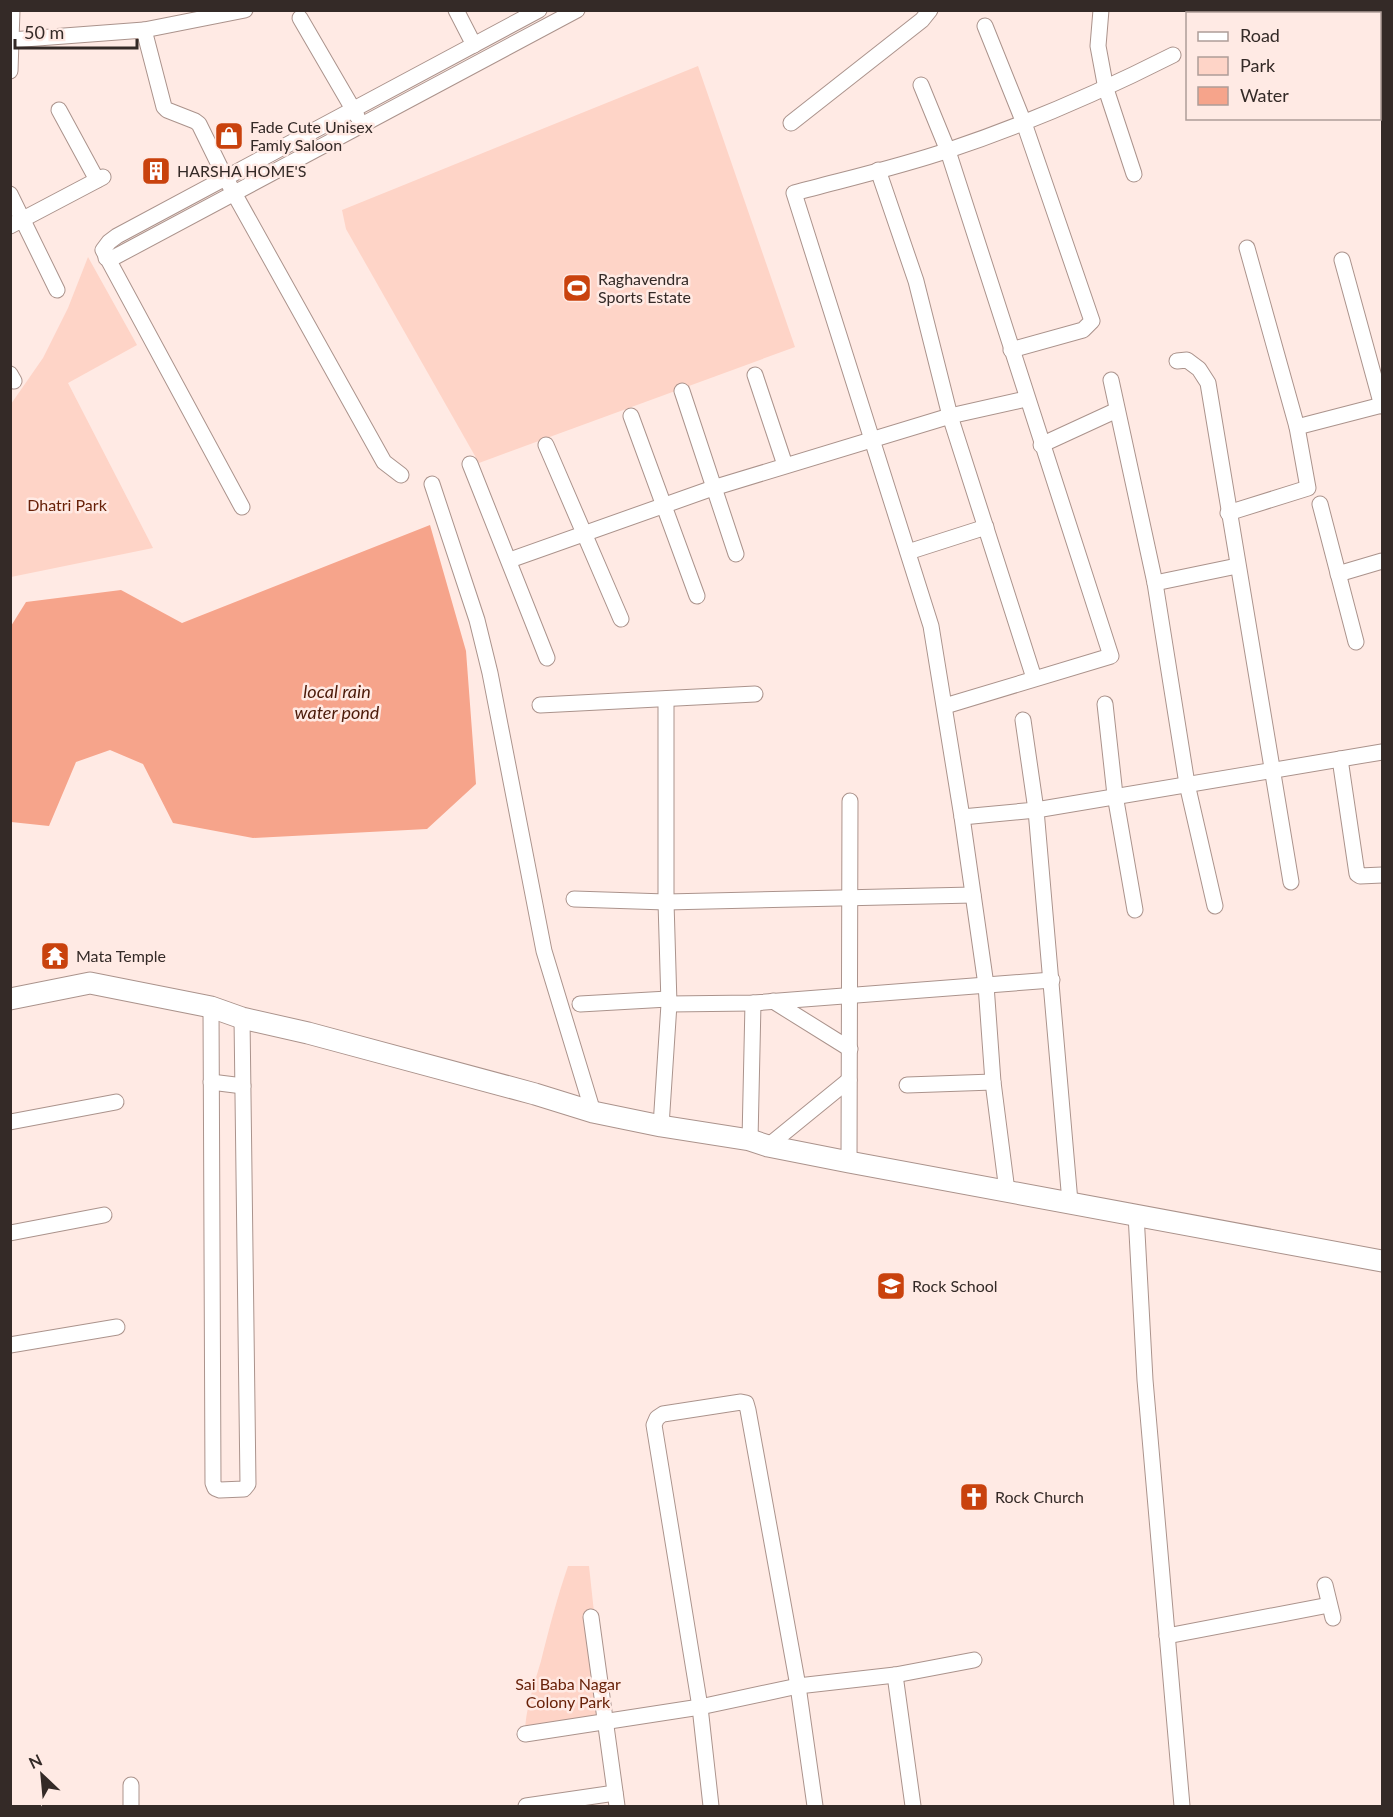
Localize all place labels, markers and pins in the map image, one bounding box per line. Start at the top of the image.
place label: Fade Cute Unisex Famly Saloon [250,117,373,154]
shop icon: Fade Cute Unisex Famly Saloon [213,120,245,152]
building icon: HARSHA HOME'S [140,155,172,187]
place label: HARSHA HOME'S [177,161,306,180]
place label: Raghavendra Sports Estate [598,269,691,306]
sports icon: Raghavendra Sports Estate [561,272,593,304]
temple icon: Mata Temple [39,940,71,972]
place label: Mata Temple [76,946,166,965]
school or university icon: Rock School [875,1270,907,1302]
place label: Rock School [912,1276,998,1295]
church icon: Rock Church [958,1481,990,1513]
place label: Rock Church [995,1487,1084,1506]

